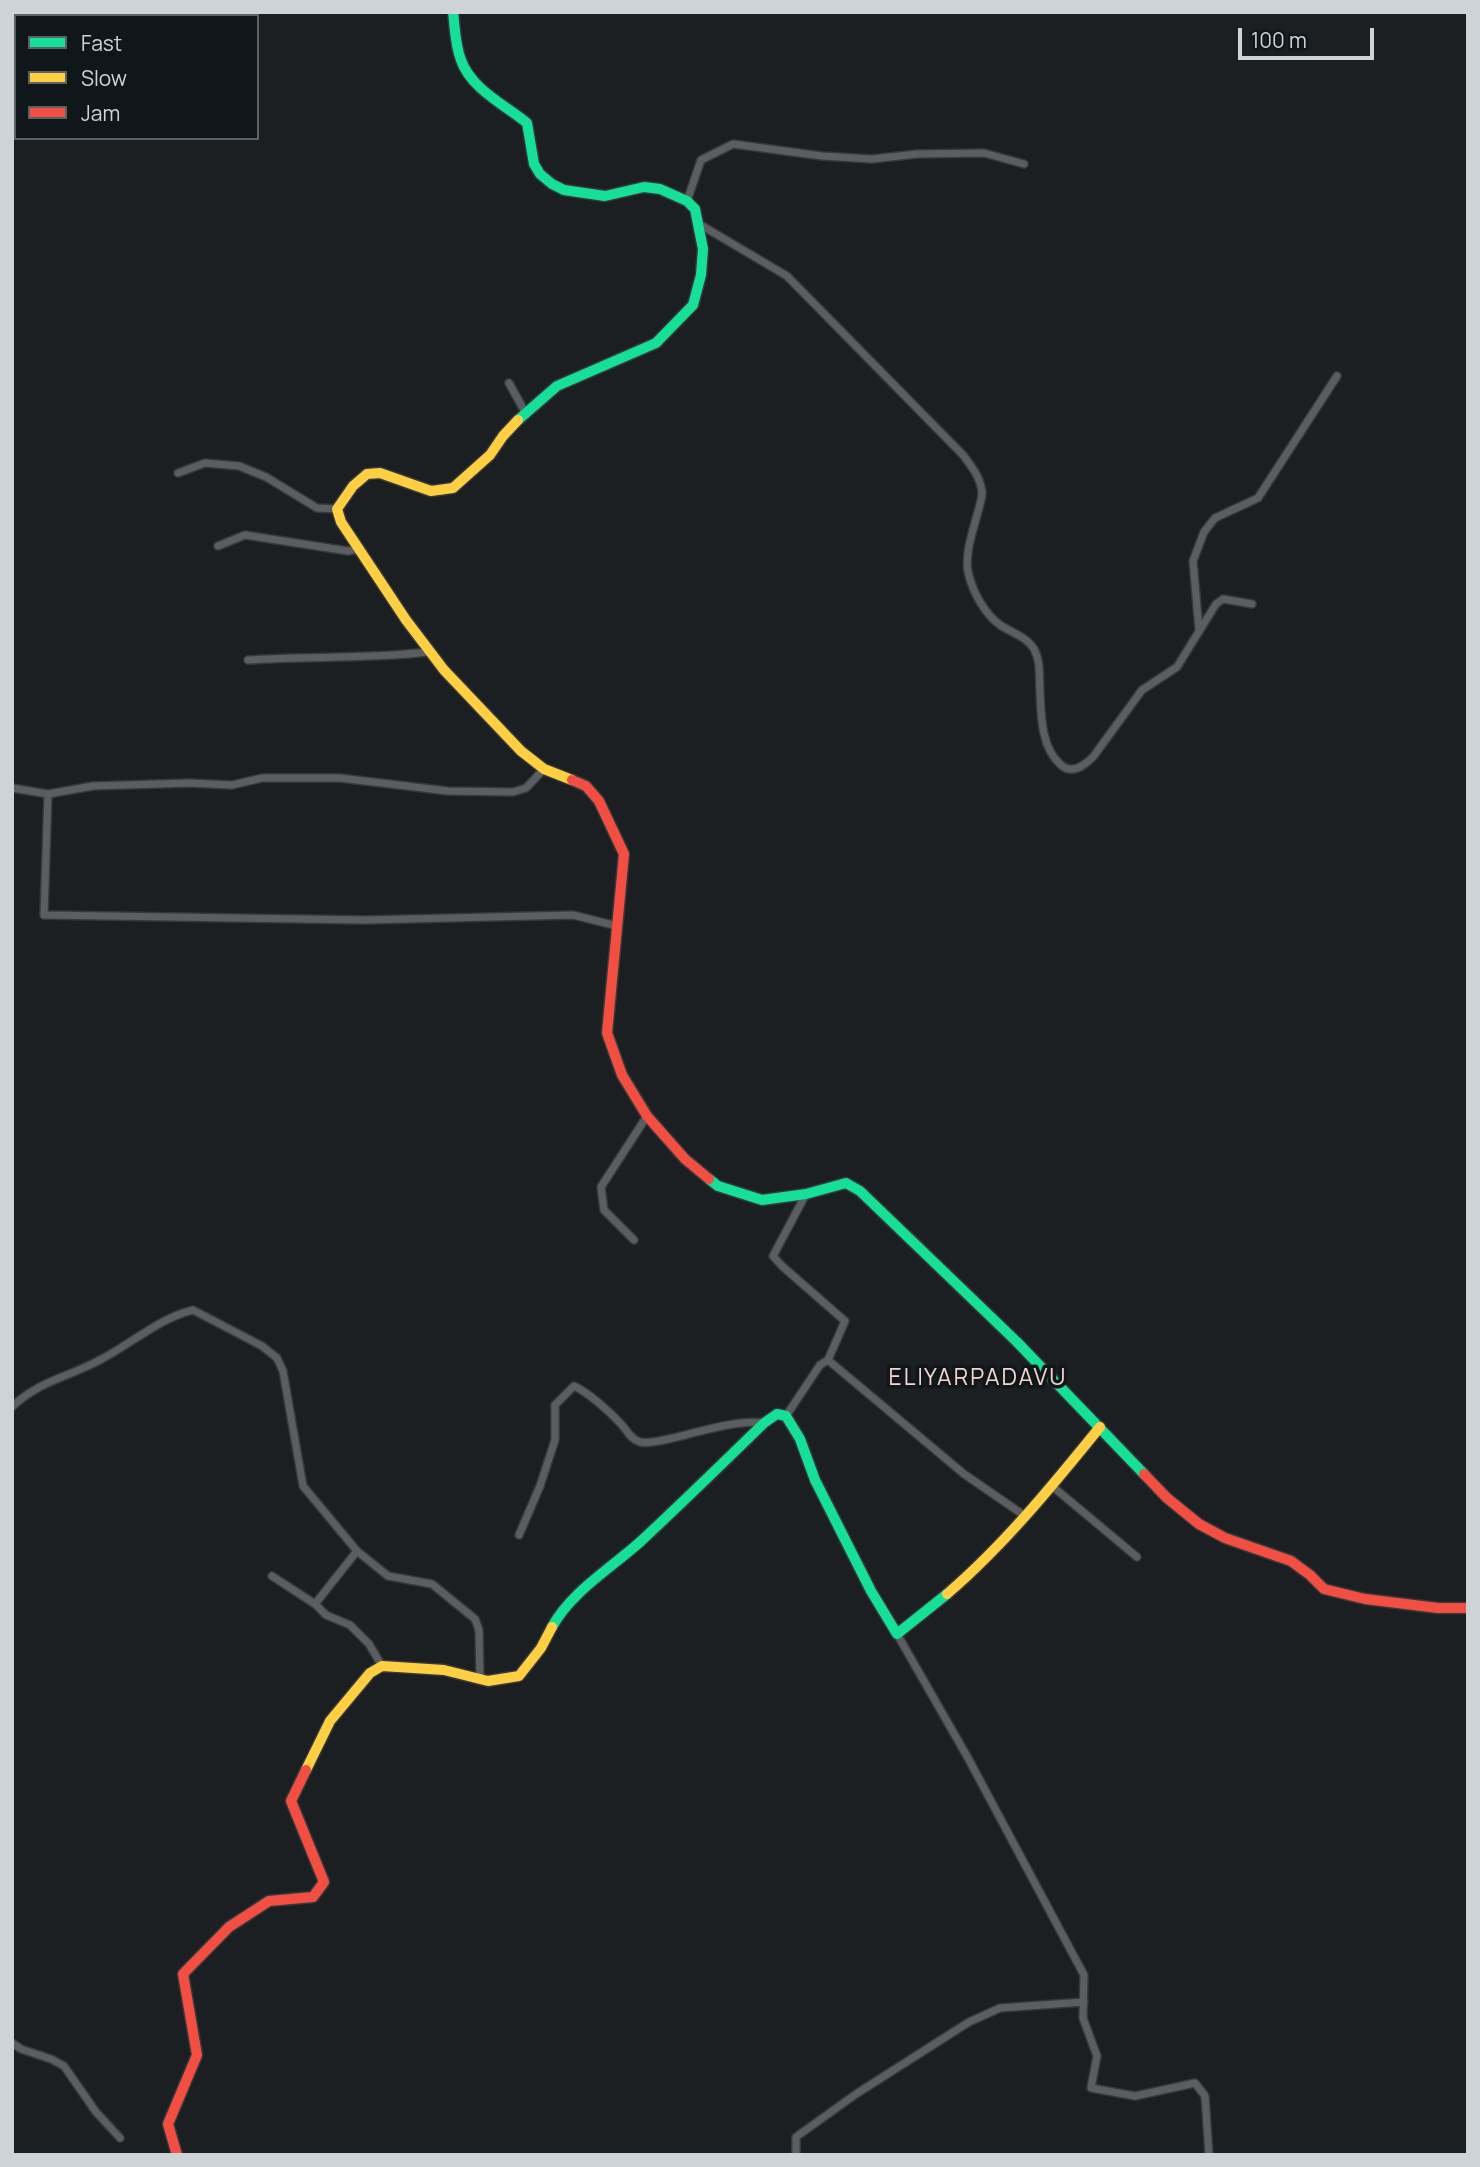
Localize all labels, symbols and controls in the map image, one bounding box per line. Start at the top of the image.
legend [14,14,259,140]
scale bar [1242,14,1378,58]
text: 100 m [1251,26,1307,54]
text: Fast [81,29,122,57]
text: Slow [81,64,127,92]
text: Jam [81,99,120,127]
district label: ELIYARPADAVU [890,1365,1066,1393]

